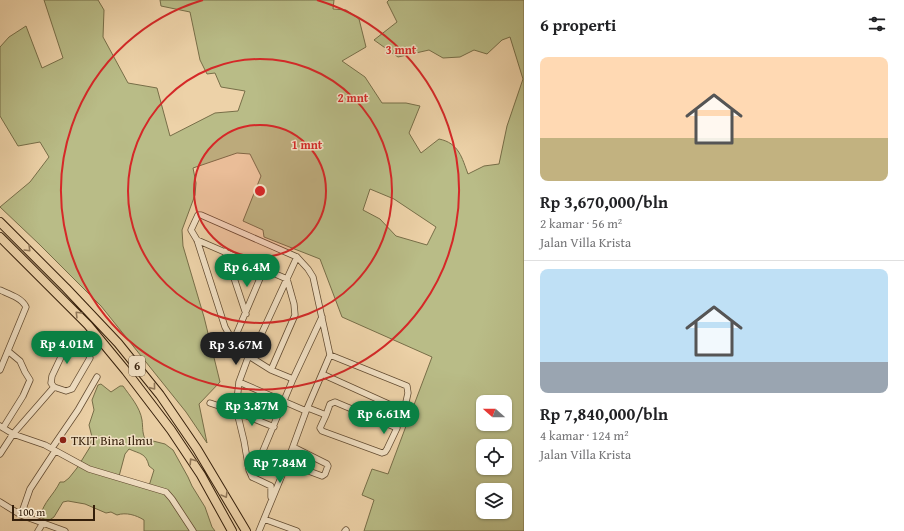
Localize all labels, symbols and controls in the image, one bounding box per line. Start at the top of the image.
text: 6 properti [540,12,616,37]
icon: filters [866,13,888,35]
text: 3 mnt [386,41,417,58]
icon: home [678,83,750,155]
text: 2 mnt [338,89,369,106]
text: 1 mnt [292,136,323,153]
centre of rings [253,184,267,198]
text: Rp 3,670,000/bln [540,189,668,214]
text: 2 kamar · 56 m² [540,214,622,233]
text: Jalan Villa Krista [540,233,631,252]
one-way arrow [23,245,31,252]
pin: Rp 6.4M [210,254,284,288]
text: Rp 6.4M [224,257,270,276]
icon: home [678,295,750,367]
one-way arrow [75,311,83,319]
pin: Rp 4.01M [26,331,108,365]
pin: Rp 3.67M [195,332,277,366]
text: Rp 4.01M [40,334,94,353]
text: Rp 3.67M [209,335,263,354]
road number: 6 [129,356,145,376]
one-way arrow [149,382,156,389]
pin: Rp 3.87M [211,393,293,427]
north arrow [476,395,512,431]
map controls [476,395,512,519]
text: Rp 3.87M [225,396,279,415]
pin: Rp 6.61M [343,401,425,435]
text: Rp 7,840,000/bln [540,401,668,426]
text: Rp 6.61M [357,404,411,423]
text: 4 kamar · 124 m² [540,426,629,445]
place label: TKIT Bina Ilmu [71,431,153,450]
marker: TKIT Bina Ilmu [58,435,68,445]
button: locate [476,439,512,475]
text: Jalan Villa Krista [540,445,631,464]
pin: Rp 7.84M [239,450,321,484]
text: Rp 7.84M [253,453,307,472]
one-way arrow [189,458,196,465]
button: layers [476,483,512,519]
one-way arrow [220,491,228,498]
scale bar [12,503,95,522]
text: 100 m [18,504,45,520]

